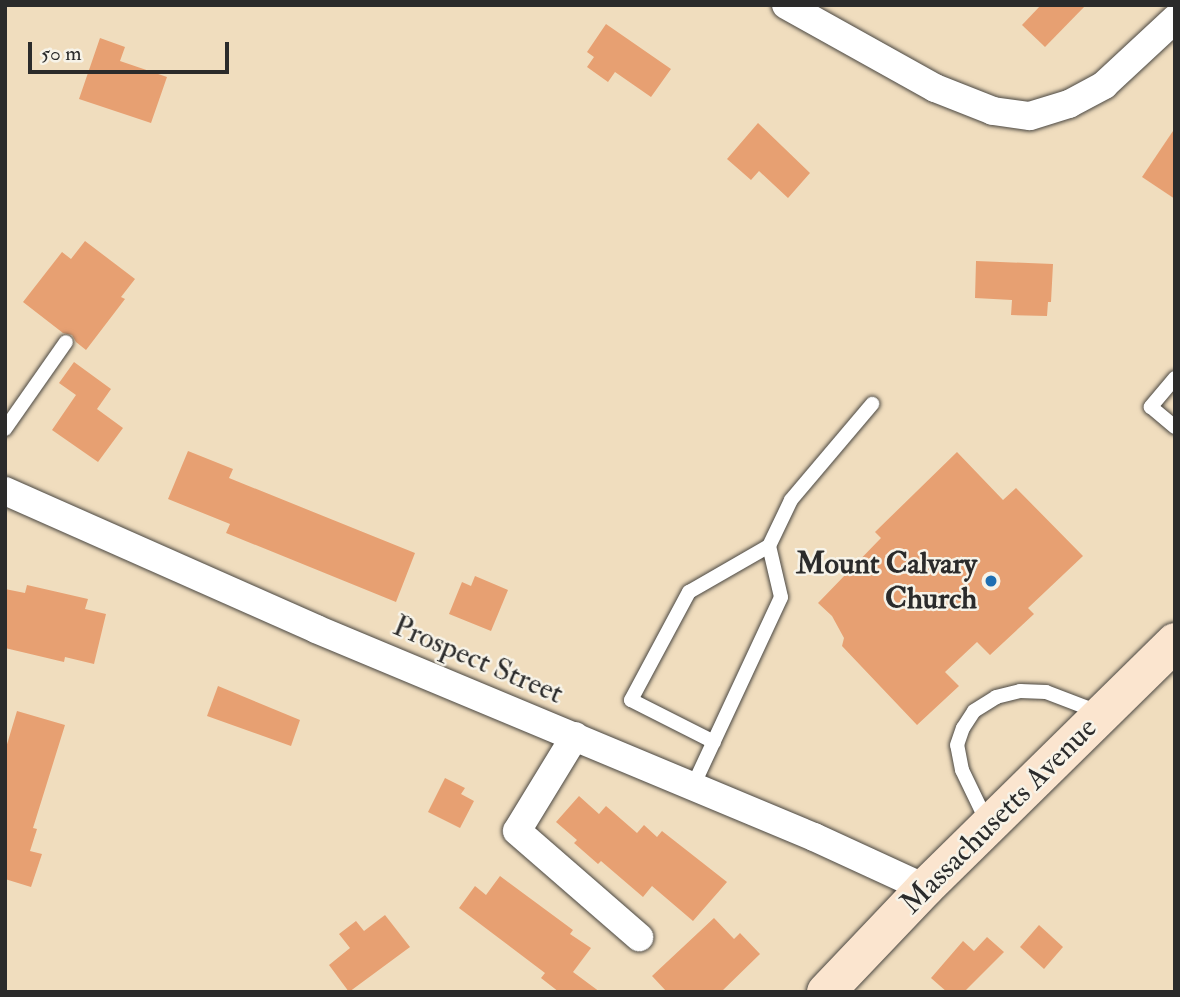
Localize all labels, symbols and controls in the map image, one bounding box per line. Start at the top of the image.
scale bar [32,28,233,72]
text: 50 m [41,40,82,67]
place label: Mount Calvary Church [796,546,977,616]
marker: Mount Calvary Church [983,573,999,589]
street label: Prospect Street [388,608,568,712]
street label: Massachusetts Avenue [893,710,1105,922]

